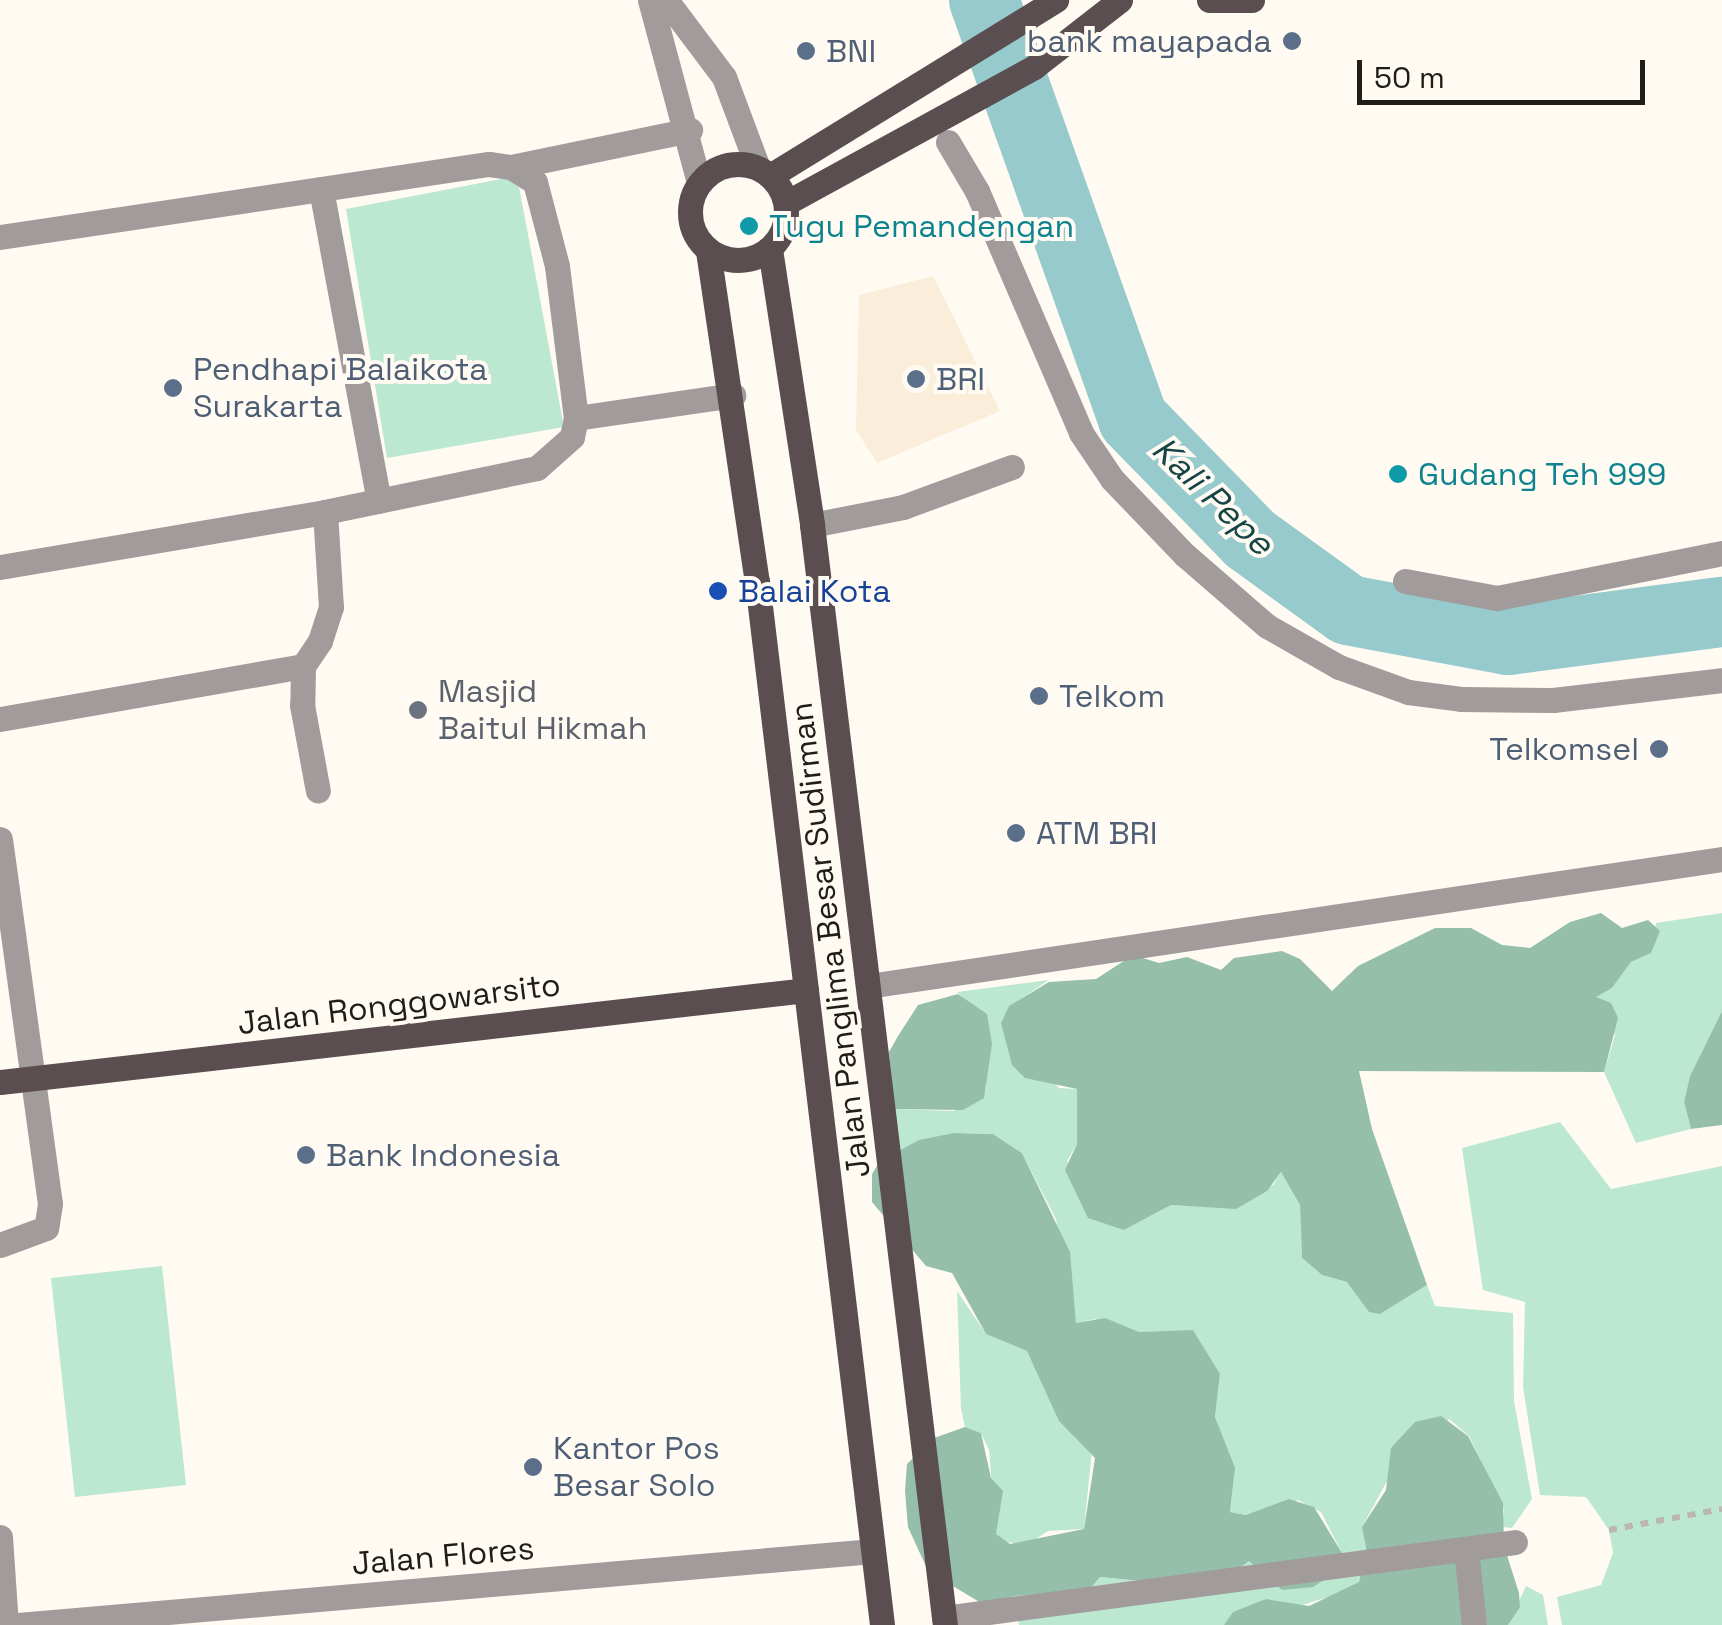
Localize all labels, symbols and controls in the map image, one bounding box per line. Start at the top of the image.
place label: bank mayapada [1027,22,1272,60]
marker: bank mayapada [1281,30,1303,52]
place label: BNI [826,32,876,70]
marker: BNI [795,40,817,62]
scale bar [1362,40,1650,102]
text: 50 m [1374,58,1445,97]
place label: Tugu Pemandengan [769,207,1074,245]
marker: Tugu Pemandengan [738,215,760,237]
place label: Pendhapi Balaikota Surakarta [193,351,488,426]
place label: BRI [936,360,985,398]
marker: BRI [905,368,927,390]
marker: Pendhapi Balaikota Surakarta [162,377,184,399]
water label: Kali Pepe [1144,428,1282,564]
place label: Gudang Teh 999 [1418,455,1667,493]
marker: Gudang Teh 999 [1387,463,1409,485]
place label: Balai Kota [738,572,891,610]
marker: Balai Kota [707,580,729,602]
place label: Masjid Baitul Hikmah [438,673,647,748]
place label: Telkom [1059,677,1165,715]
marker: Telkom [1028,685,1050,707]
marker: Masjid Baitul Hikmah [407,699,429,721]
street label: Jalan Panglima Besar Sudirman [782,700,878,1180]
place label: Telkomsel [1489,730,1639,768]
marker: Telkomsel [1648,738,1670,760]
place label: ATM BRI [1036,814,1158,852]
marker: ATM BRI [1005,822,1027,844]
street label: Jalan Ronggowarsito [235,965,563,1043]
place label: Bank Indonesia [326,1136,560,1174]
marker: Bank Indonesia [295,1144,317,1166]
place label: Kantor Pos Besar Solo [553,1430,720,1505]
marker: Kantor Pos Besar Solo [522,1456,544,1478]
street label: Jalan Flores [350,1529,536,1583]

